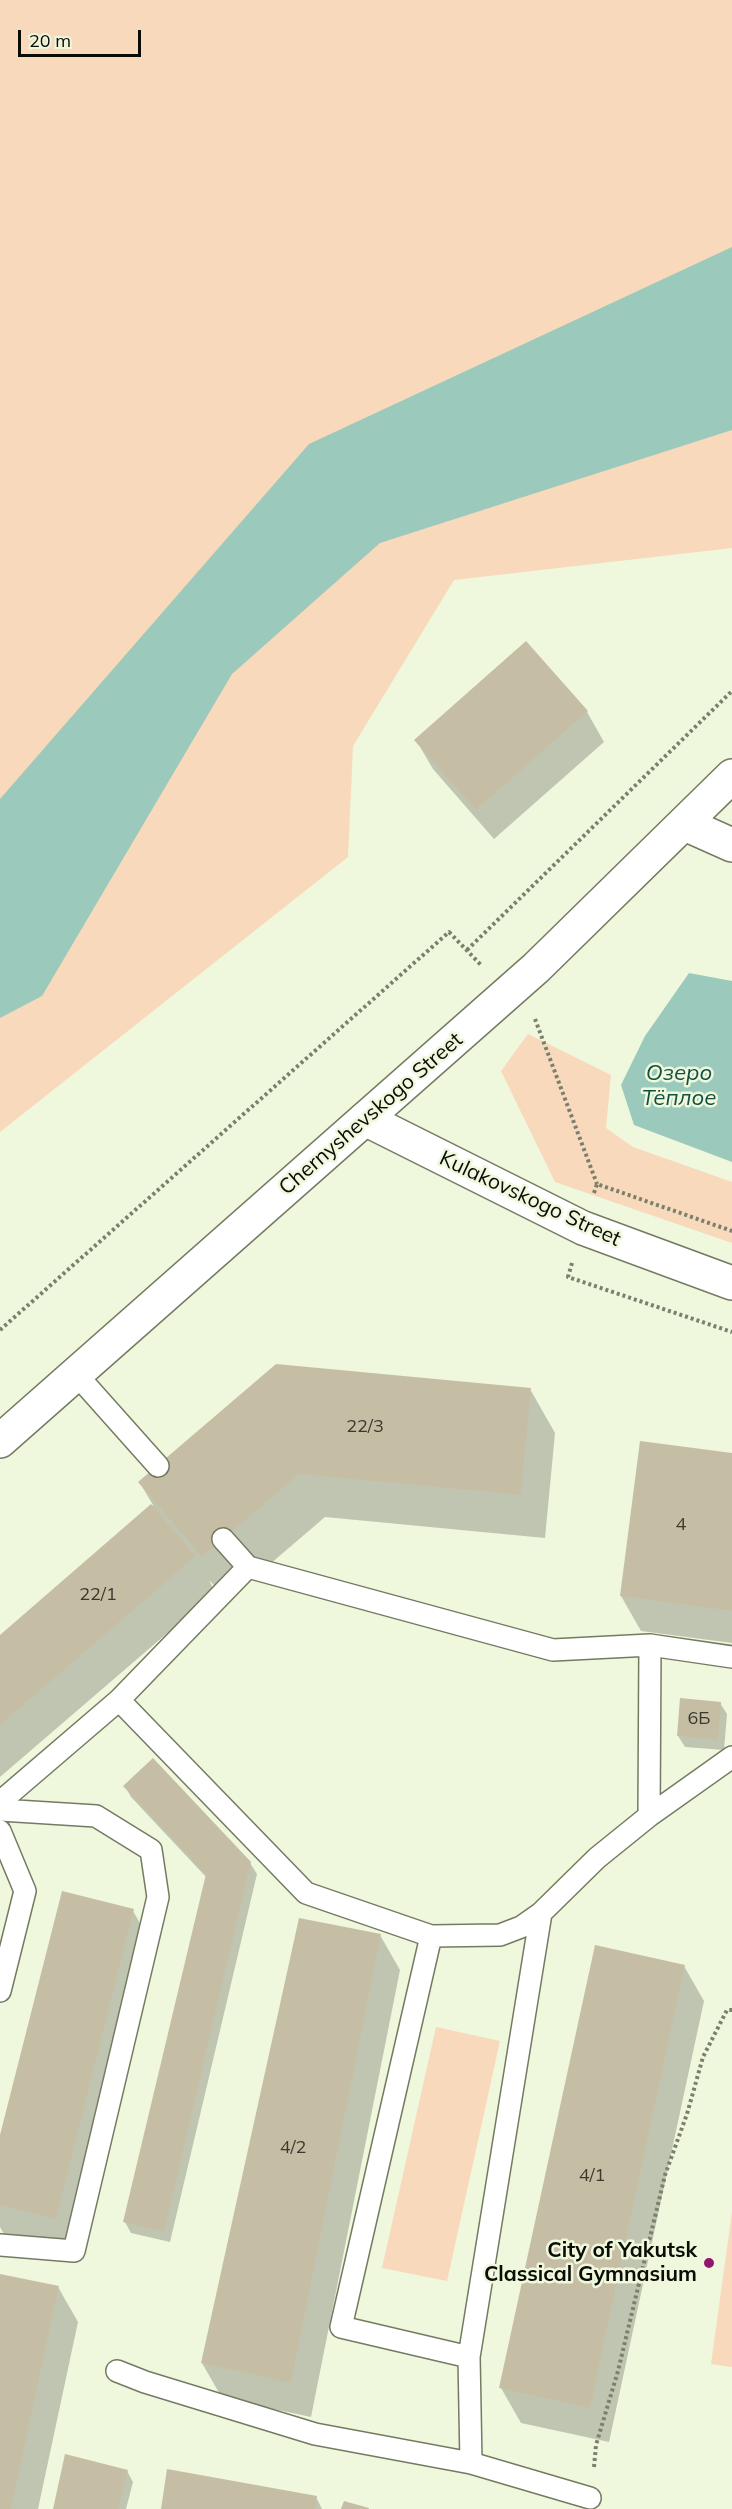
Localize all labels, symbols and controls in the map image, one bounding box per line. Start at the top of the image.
scale bar [21,18,144,56]
text: 20 m [29,29,71,52]
street label: Chernyshevskogo Street [274,1027,468,1201]
water label: Озеро Тёплое [642,1060,716,1112]
street label: Kulakovskogo Street [435,1146,625,1252]
house number: 22/3 [346,1416,384,1438]
house number: 4 [676,1514,686,1536]
house number: 22/1 [79,1584,117,1606]
house number: 6Б [688,1708,710,1730]
house number: 4/2 [280,2137,306,2159]
house number: 4/1 [579,2165,605,2187]
place label: City of Yakutsk Classical Gymnasium [484,2238,697,2288]
marker: City of Yakutsk Classical Gymnasium [702,2256,716,2270]

